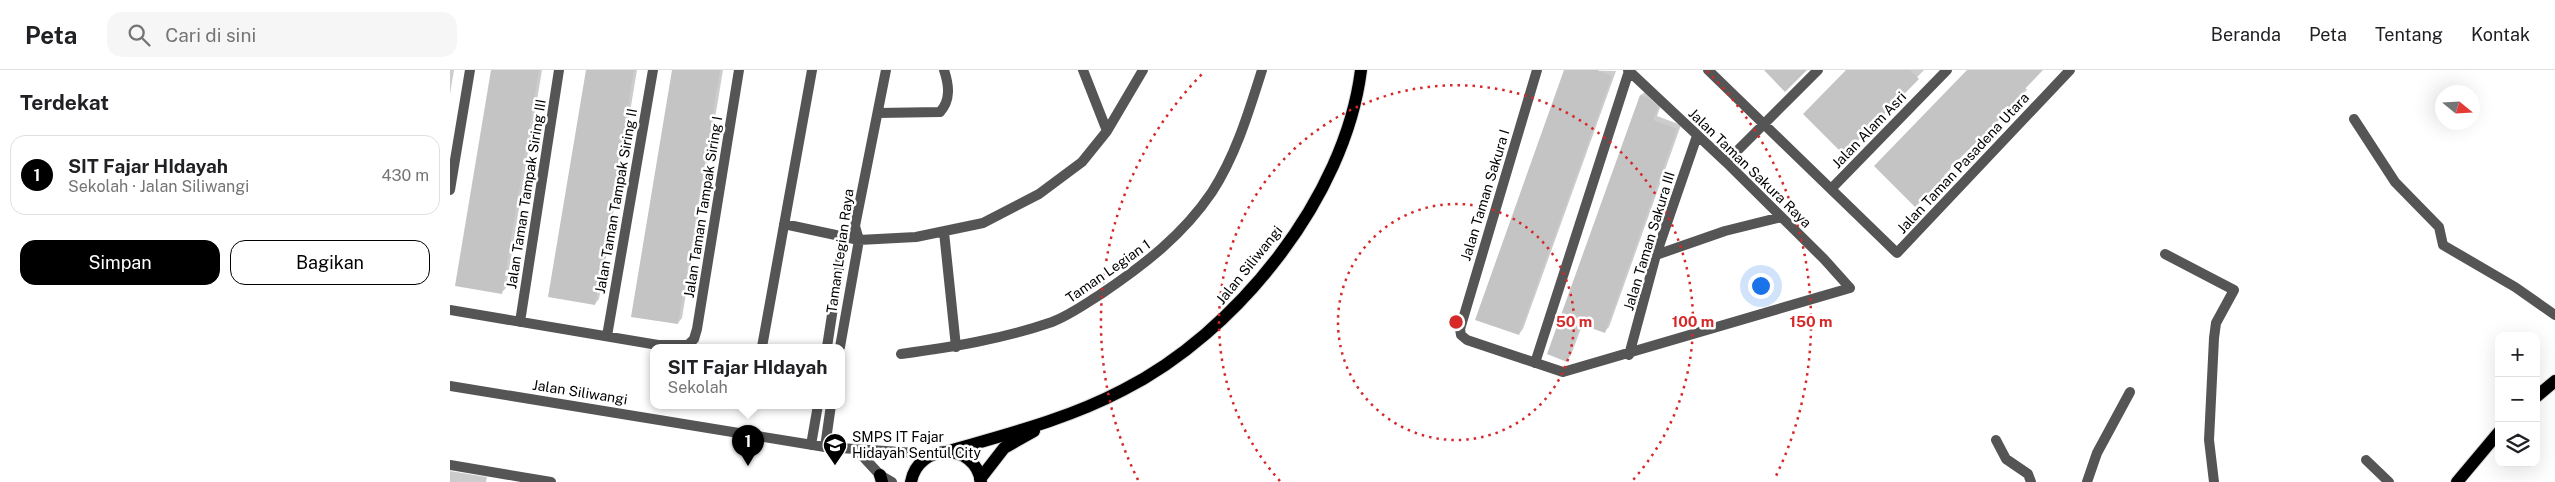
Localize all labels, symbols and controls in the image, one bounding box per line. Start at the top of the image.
search box [107,12,457,57]
text: Peta [25,21,77,49]
icon: search [125,21,153,49]
text: Cari di sini [165,24,256,46]
text: Beranda [2211,24,2281,45]
text: Peta [2309,24,2347,45]
text: Tentang [2375,24,2443,45]
text: Kontak [2471,24,2530,45]
north arrow [2435,85,2480,130]
street label: Jalan Alam Asri [1829,89,1909,171]
text: Terdekat [20,90,109,115]
street label: Jalan Taman Pasadena Utara [1894,90,2032,236]
street label: Jalan Taman Tampak Siring III [503,98,549,290]
street label: Jalan Taman Sakura Raya [1685,105,1815,231]
street label: Jalan Taman Tampak Siring II [592,107,640,295]
street label: Jalan Taman Tampak Siring I [681,115,725,299]
street label: Jalan Taman Sakura I [1457,127,1513,263]
text: SIT Fajar HIdayah [68,155,228,177]
text: 1 [34,166,40,185]
text: 430 m [381,166,429,185]
street label: Jalan Taman Sakura III [1620,170,1678,312]
text: Sekolah · Jalan Siliwangi [68,177,249,196]
street label: Taman Legian Raya [823,188,857,314]
street label: Jalan Siliwangi [1213,223,1285,307]
street label: Taman Legian 1 [1063,236,1153,306]
button: Simpan [20,240,220,285]
button: Bagikan [230,240,430,285]
your location [1748,273,1774,299]
centre of rings [1447,313,1465,331]
text: 50 m [1556,313,1592,330]
text: 100 m [1672,313,1714,330]
text: 150 m [1789,313,1833,330]
map controls [2495,332,2540,467]
button: + [2495,332,2540,377]
popup [650,344,845,409]
text: SIT Fajar HIdayah [667,356,828,378]
street label: Jalan Siliwangi [531,377,629,407]
button: − [2495,377,2540,422]
text: Sekolah [667,378,728,397]
button: layers [2495,422,2540,467]
pin: 1 [732,425,764,466]
place label: SMPS IT Fajar Hidayah Sentul City [852,429,981,461]
school or university icon: SMPS IT Fajar Hidayah Sentul City [822,432,848,466]

